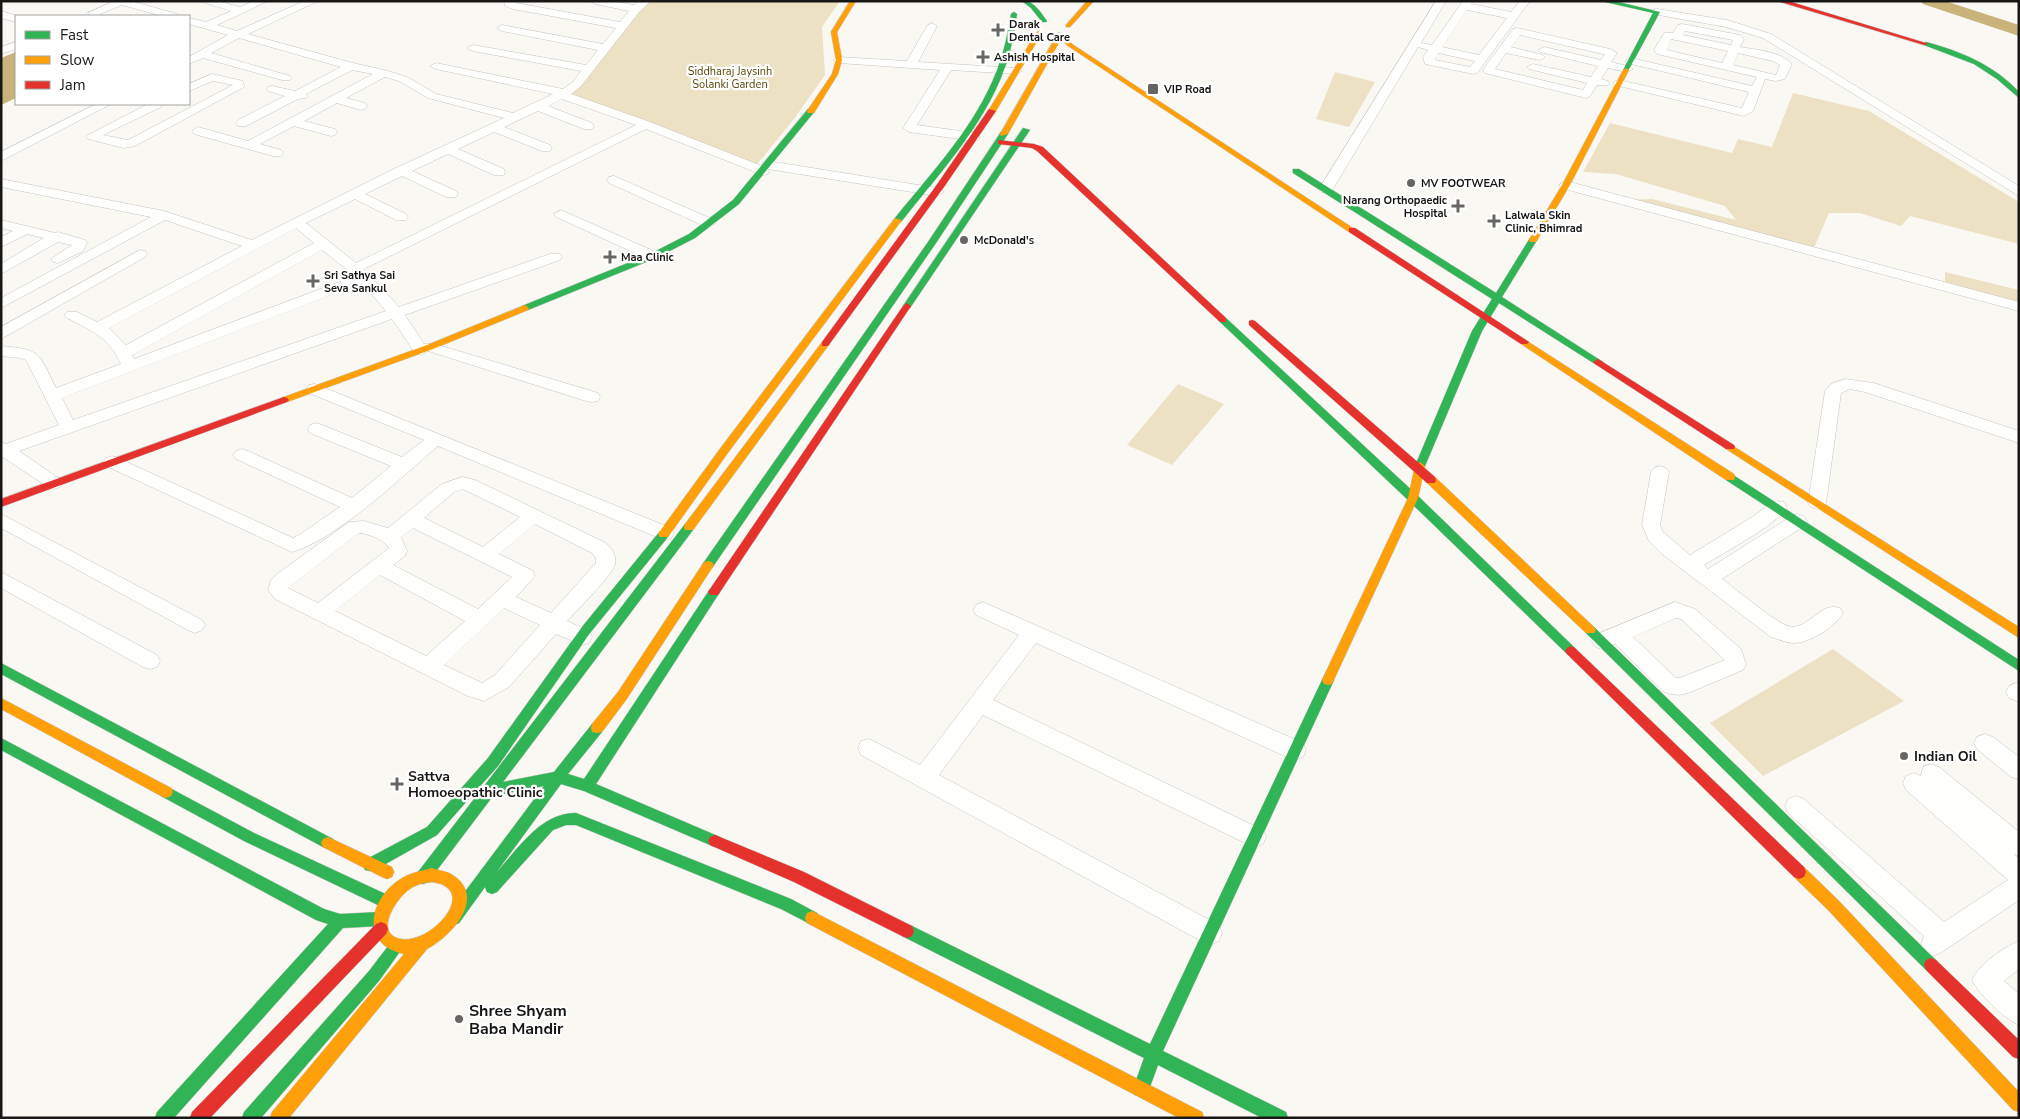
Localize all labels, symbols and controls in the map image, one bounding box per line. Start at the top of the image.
legend [15,15,190,105]
place label: Darak Dental Care [1009,17,1070,45]
marker: Darak Dental Care [991,23,1005,37]
text: Fast [60,25,89,45]
text: Slow [60,50,95,70]
marker: Ashish Hospital [976,50,990,64]
place label: Ashish Hospital [994,50,1075,65]
park label: Siddharaj Jaysinh Solanki Garden [688,64,772,92]
text: Jam [59,75,86,95]
marker: VIP Road [1146,82,1160,96]
place label: VIP Road [1163,82,1211,97]
place label: MV FOOTWEAR [1421,176,1506,191]
marker: MV FOOTWEAR [1405,177,1417,189]
place label: Narang Orthopaedic Hospital [1343,193,1448,221]
marker: Narang Orthopaedic Hospital [1451,199,1465,213]
place label: Lalwala Skin Clinic, Bhimrad [1505,208,1582,236]
marker: Lalwala Skin Clinic, Bhimrad [1487,214,1501,228]
place label: McDonald's [974,233,1034,248]
marker: McDonald's [958,234,970,246]
marker: Maa Clinic [603,250,617,264]
place label: Maa Clinic [621,250,675,265]
place label: Sri Sathya Sai Seva Sankul [324,268,395,296]
marker: Sri Sathya Sai Seva Sankul [306,274,320,288]
place label: Indian Oil [1914,747,1977,766]
marker: Indian Oil [1898,750,1910,762]
place label: Sattva Homoeopathic Clinic [408,767,543,802]
marker: Sattva Homoeopathic Clinic [390,777,404,791]
place label: Shree Shyam Baba Mandir [469,1000,567,1040]
marker: Shree Shyam Baba Mandir [453,1013,465,1025]

